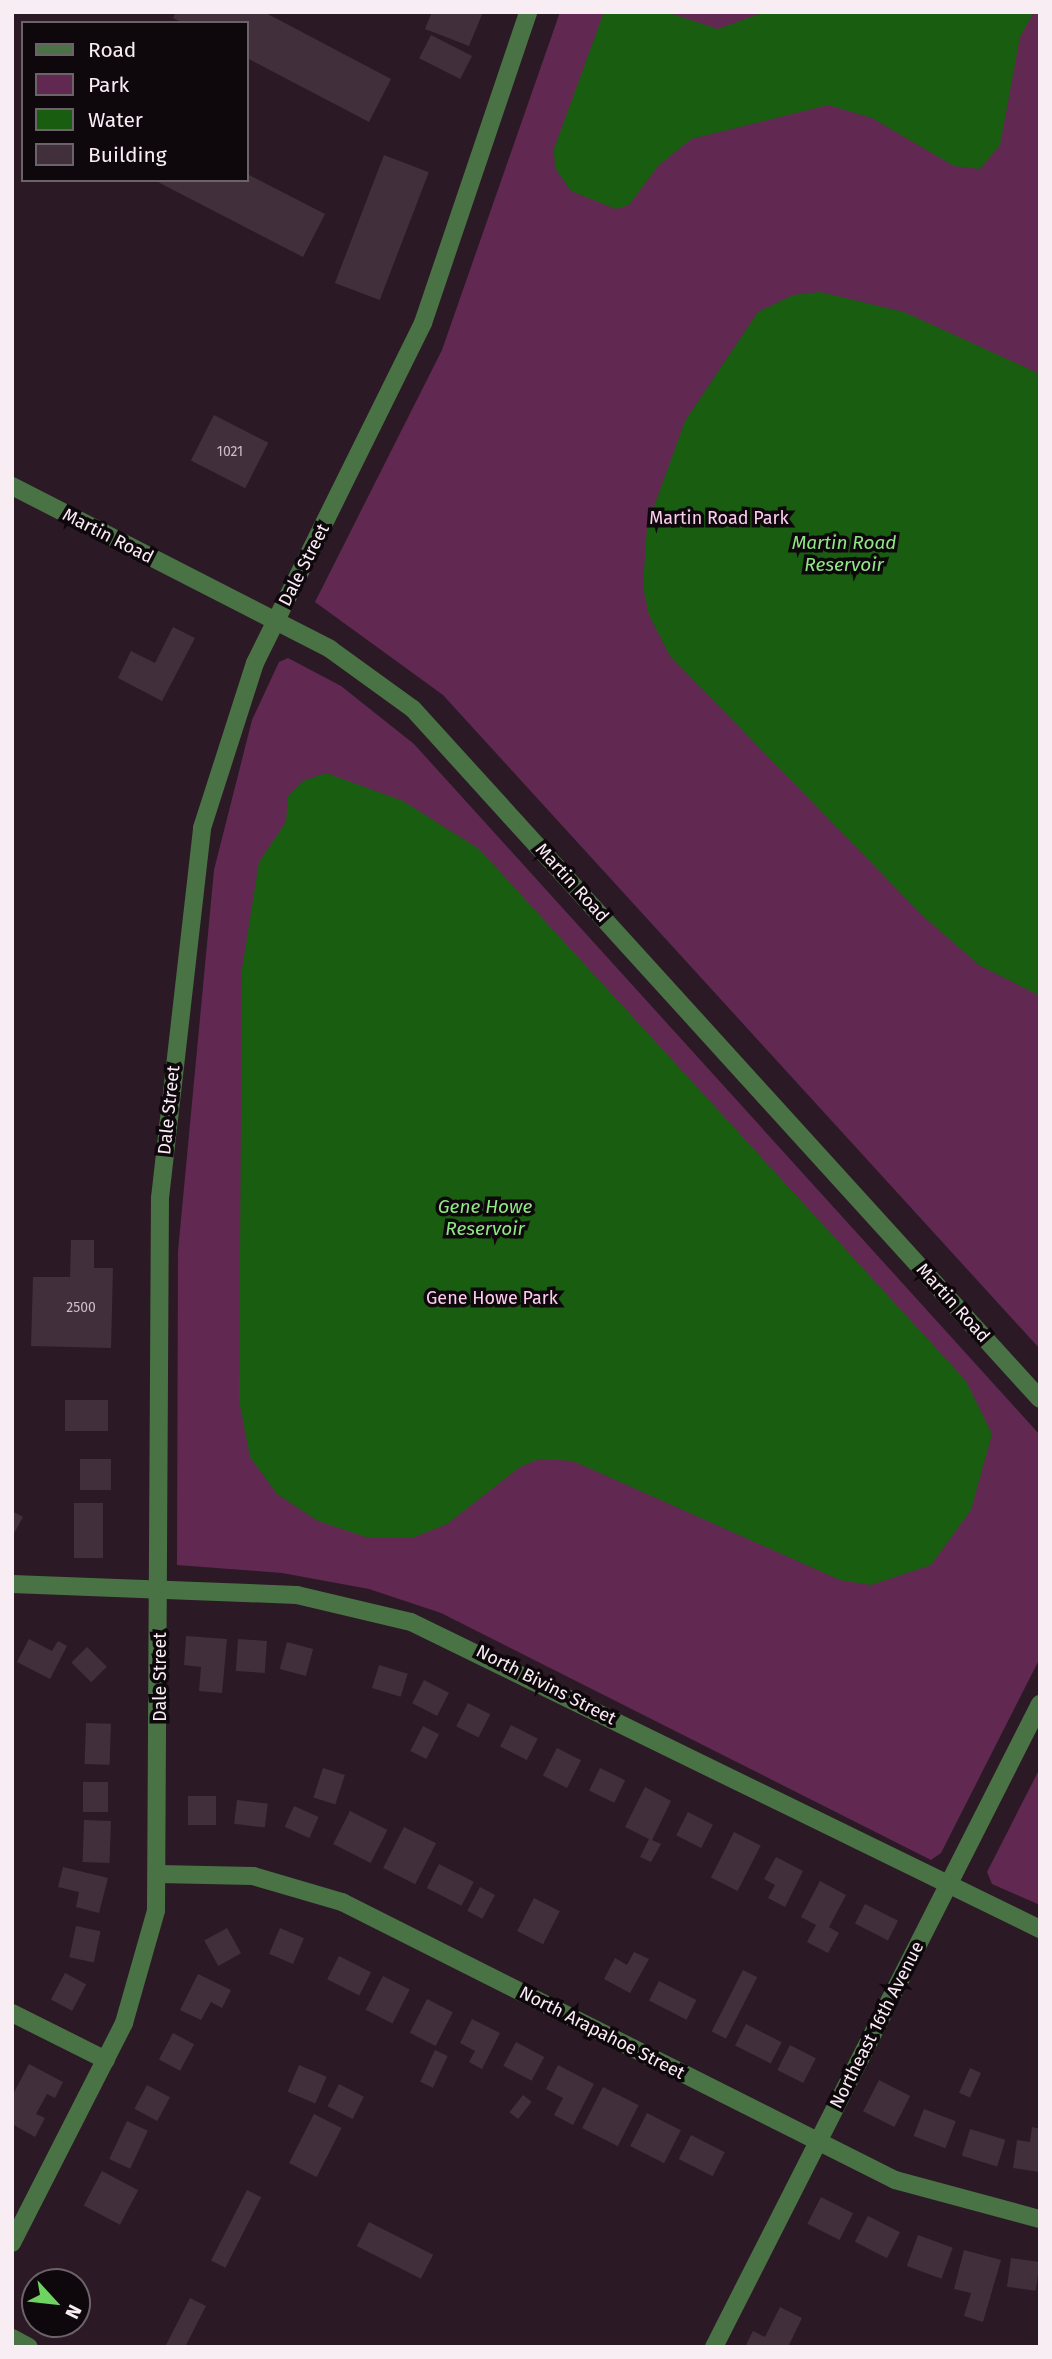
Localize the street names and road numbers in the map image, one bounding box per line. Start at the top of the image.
street label: Martin Road [59,504,157,568]
street label: Dale Street [274,520,334,610]
street label: Martin Road [531,839,613,927]
street label: Dale Street [154,1064,184,1156]
street label: Martin Road [912,1259,994,1347]
street label: Dale Street [149,1632,171,1722]
street label: North Bivins Street [472,1640,620,1730]
street label: Northeast 16th Avenue [825,1938,929,2112]
street label: North Arapahoe Street [516,1982,688,2084]

